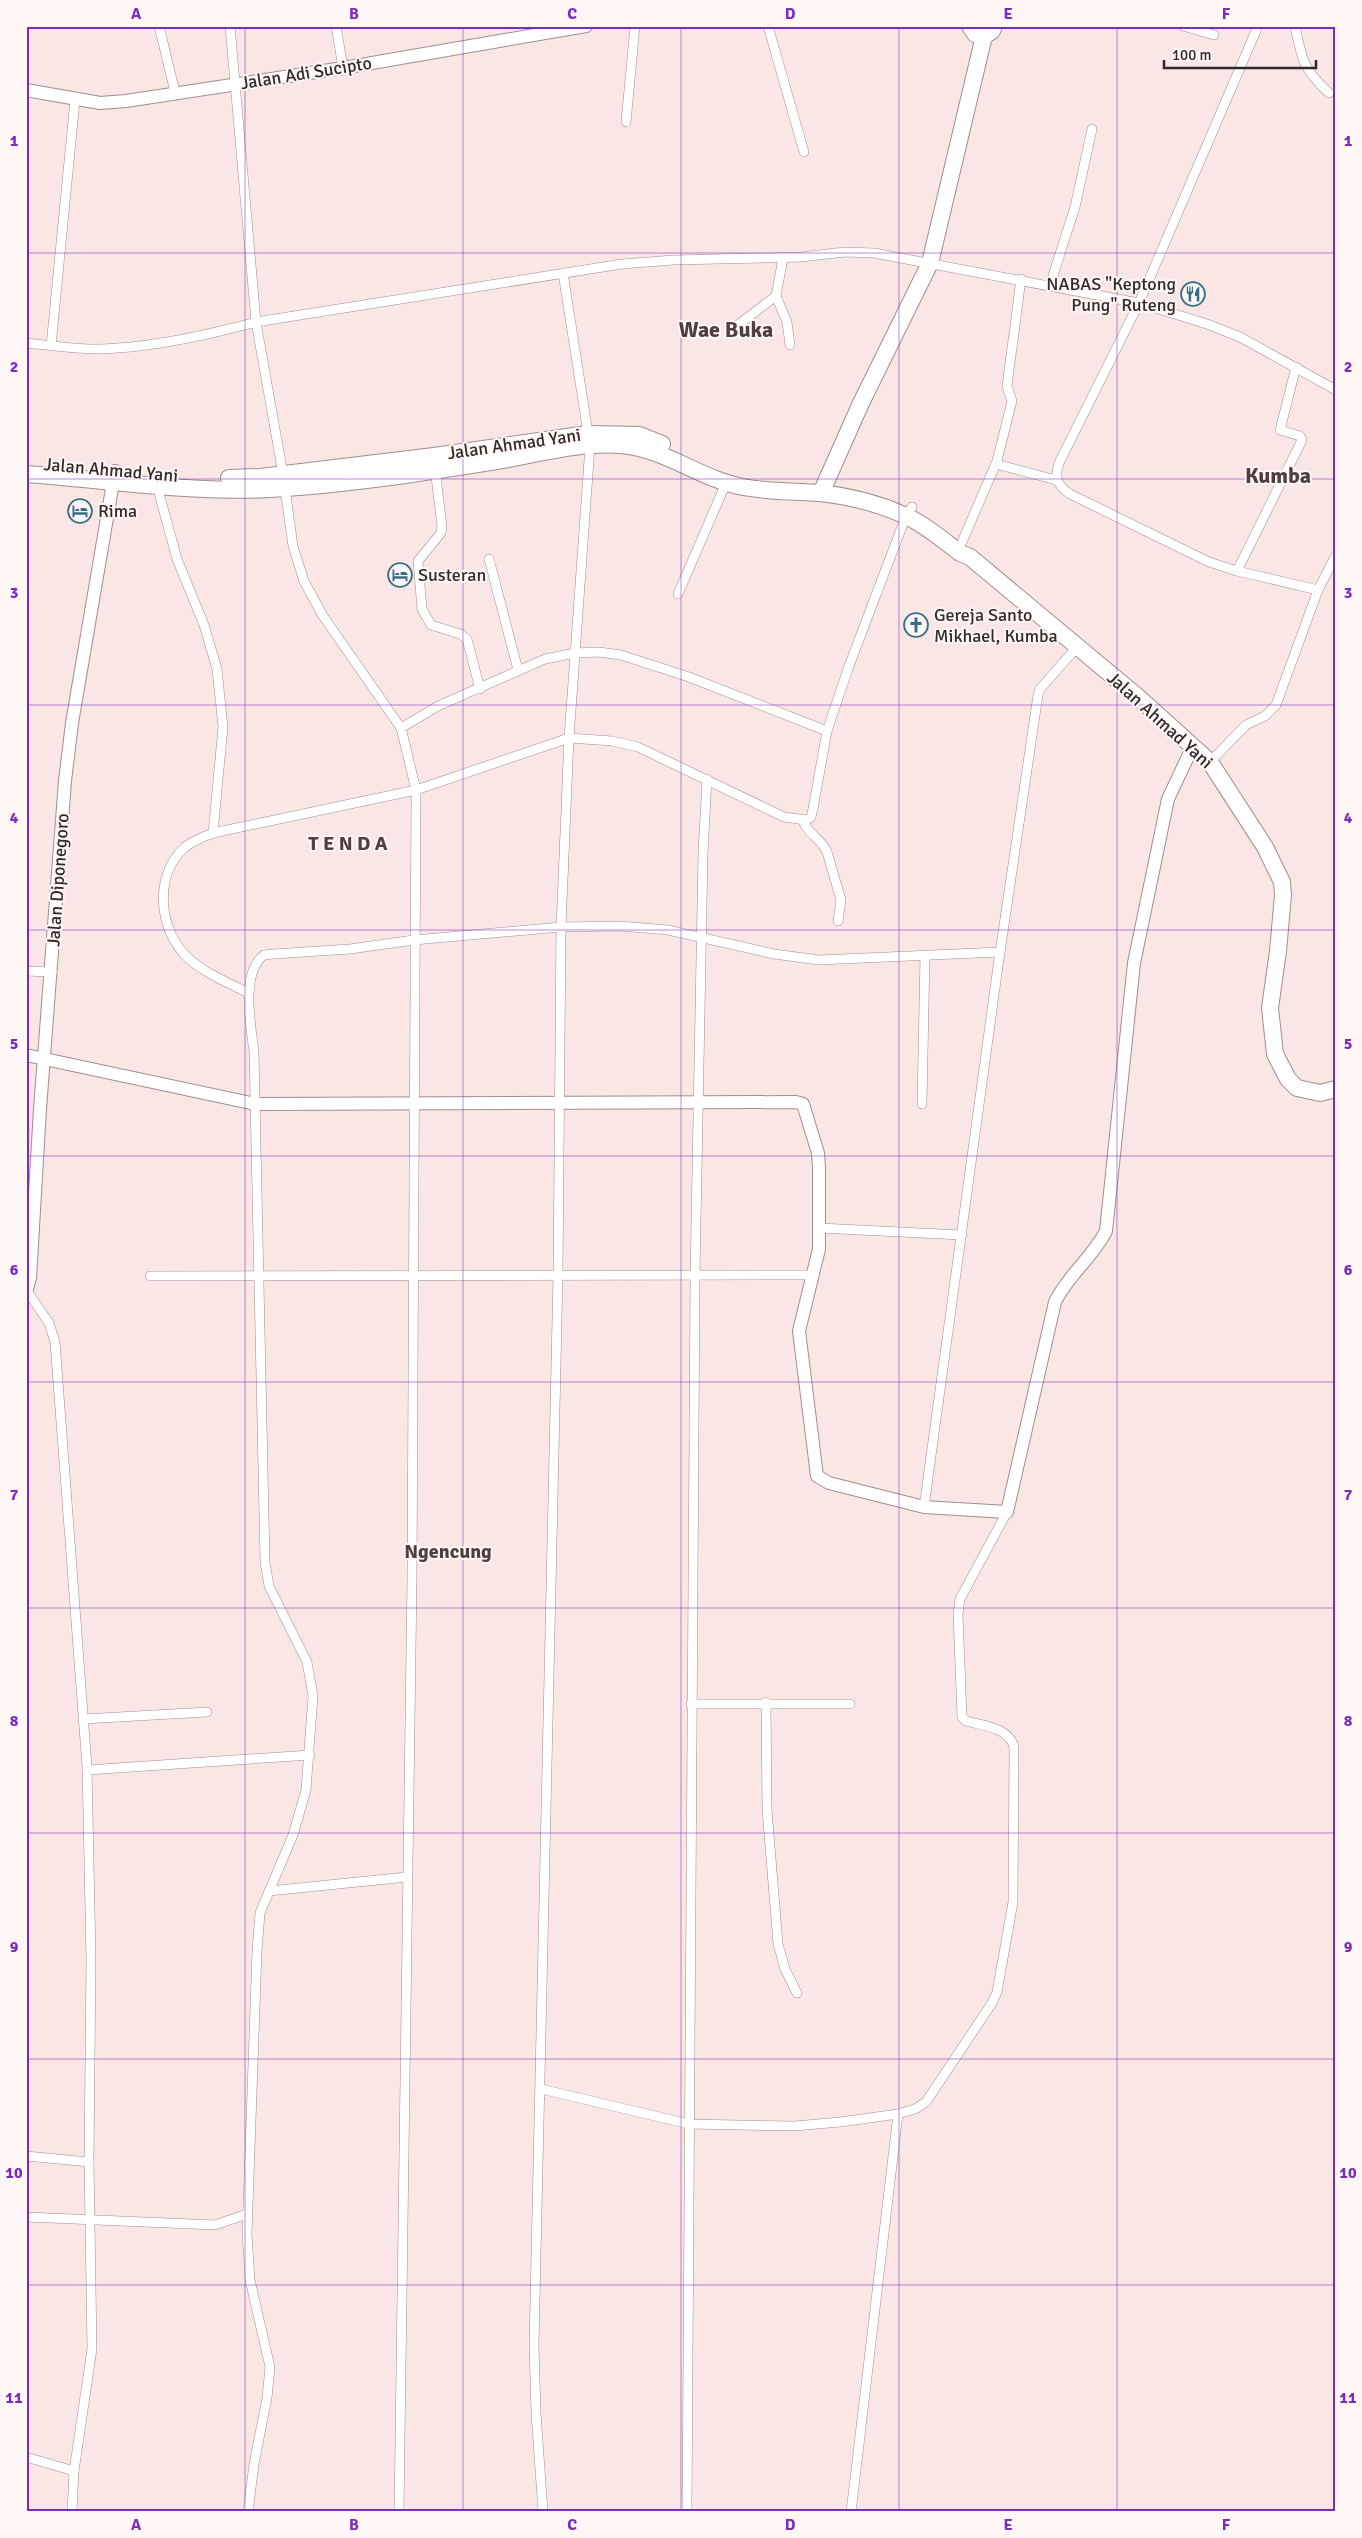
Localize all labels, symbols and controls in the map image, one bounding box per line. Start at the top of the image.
text: A [131,4,142,24]
text: B [349,4,359,24]
text: C [567,4,577,24]
text: D [785,4,796,24]
text: E [1003,4,1013,24]
text: F [1222,4,1231,24]
scale bar [1164,38,1317,70]
text: 100 m [1172,46,1212,64]
street label: Jalan Adi Sucipto [239,52,373,94]
text: 1 [10,131,19,151]
text: 1 [1344,131,1353,151]
place label: NABAS "Keptong Pung" Ruteng [1046,273,1176,316]
restaurant icon: NABAS "Keptong Pung" Ruteng [1180,281,1206,307]
district label: Wae Buka [679,316,773,343]
text: 2 [10,357,18,377]
text: 2 [1344,357,1352,377]
street label: Jalan Ahmad Yani [446,424,582,464]
street label: Jalan Ahmad Yani [43,453,179,487]
district label: Kumba [1245,462,1311,489]
hotel icon: Rima [67,498,93,524]
place label: Rima [98,500,137,522]
hotel icon: Susteran [387,562,413,588]
place label: Susteran [418,564,486,586]
text: 3 [10,583,18,603]
text: 3 [1344,583,1352,603]
place label: Gereja Santo Mikhael, Kumba [934,604,1058,647]
church icon: Gereja Santo Mikhael, Kumba [903,612,929,638]
street label: Jalan Ahmad Yani [1103,667,1217,773]
text: 4 [10,808,19,828]
text: 4 [1344,808,1353,828]
street label: Jalan Diponegoro [42,813,74,947]
district label: T E N D A [308,831,388,856]
text: 5 [10,1034,18,1054]
text: 5 [1344,1034,1352,1054]
text: 6 [10,1260,19,1280]
text: 6 [1344,1260,1353,1280]
text: 7 [10,1485,19,1505]
text: 7 [1344,1485,1353,1505]
district label: Ngencung [404,1539,492,1564]
text: 8 [10,1711,19,1731]
text: 8 [1344,1711,1353,1731]
text: 9 [10,1937,19,1957]
text: 9 [1344,1937,1353,1957]
text: 10 [5,2163,23,2183]
text: 10 [1339,2163,1357,2183]
text: 11 [5,2388,23,2408]
text: 11 [1339,2388,1357,2408]
text: A [131,2515,142,2535]
text: B [349,2515,359,2535]
text: C [567,2515,577,2535]
text: D [785,2515,796,2535]
text: E [1003,2515,1013,2535]
text: F [1222,2515,1231,2535]

